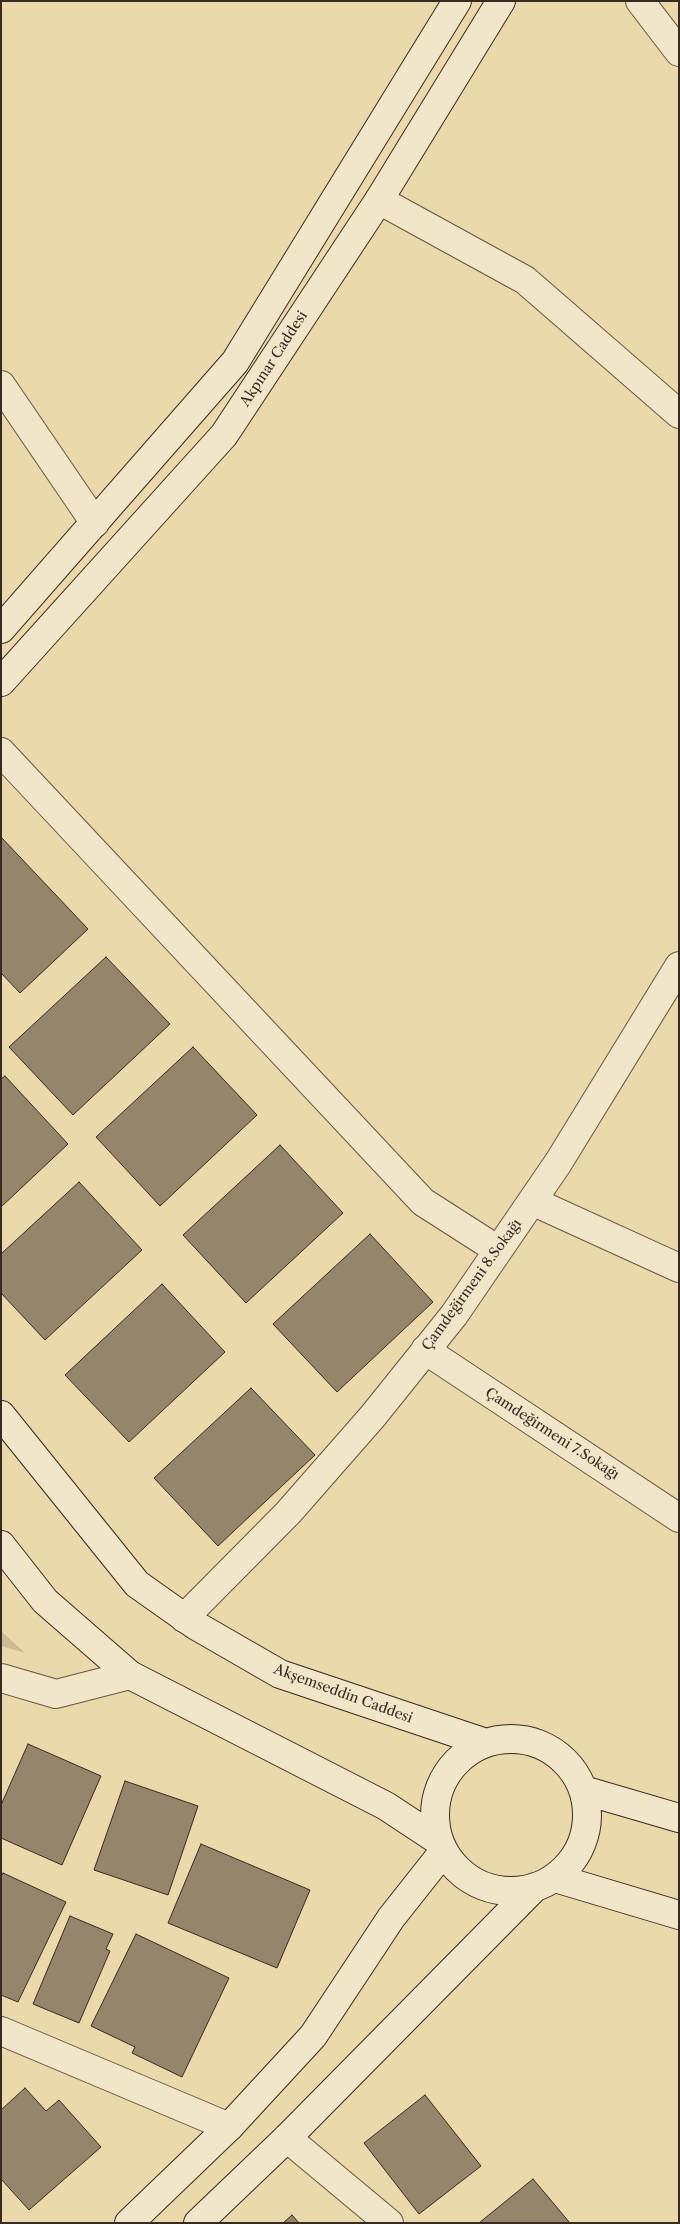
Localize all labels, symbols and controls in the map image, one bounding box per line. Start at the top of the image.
street label: Akpınar Caddesi [237,308,311,410]
street label: Çamdeğirmeni 8.Sokağı [419,1216,525,1354]
street label: Çamdeğirmeni 7.Sokağı [482,1384,622,1484]
street label: Akşemseddin Caddesi [271,1661,415,1727]

